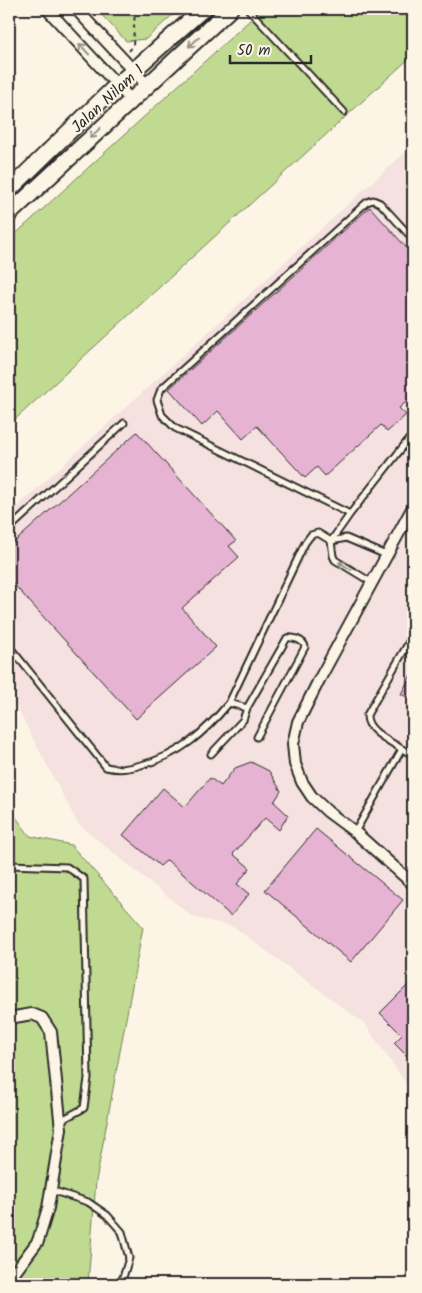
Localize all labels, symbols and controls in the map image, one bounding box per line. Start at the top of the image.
scale bar [230,32,311,64]
one-way arrow [188,36,201,47]
text: 50 m [237,39,271,63]
one-way arrow [78,43,90,56]
street label: Jalan Nilam 1 [66,59,150,139]
one-way arrow [89,127,101,139]
one-way arrow [338,561,352,571]

